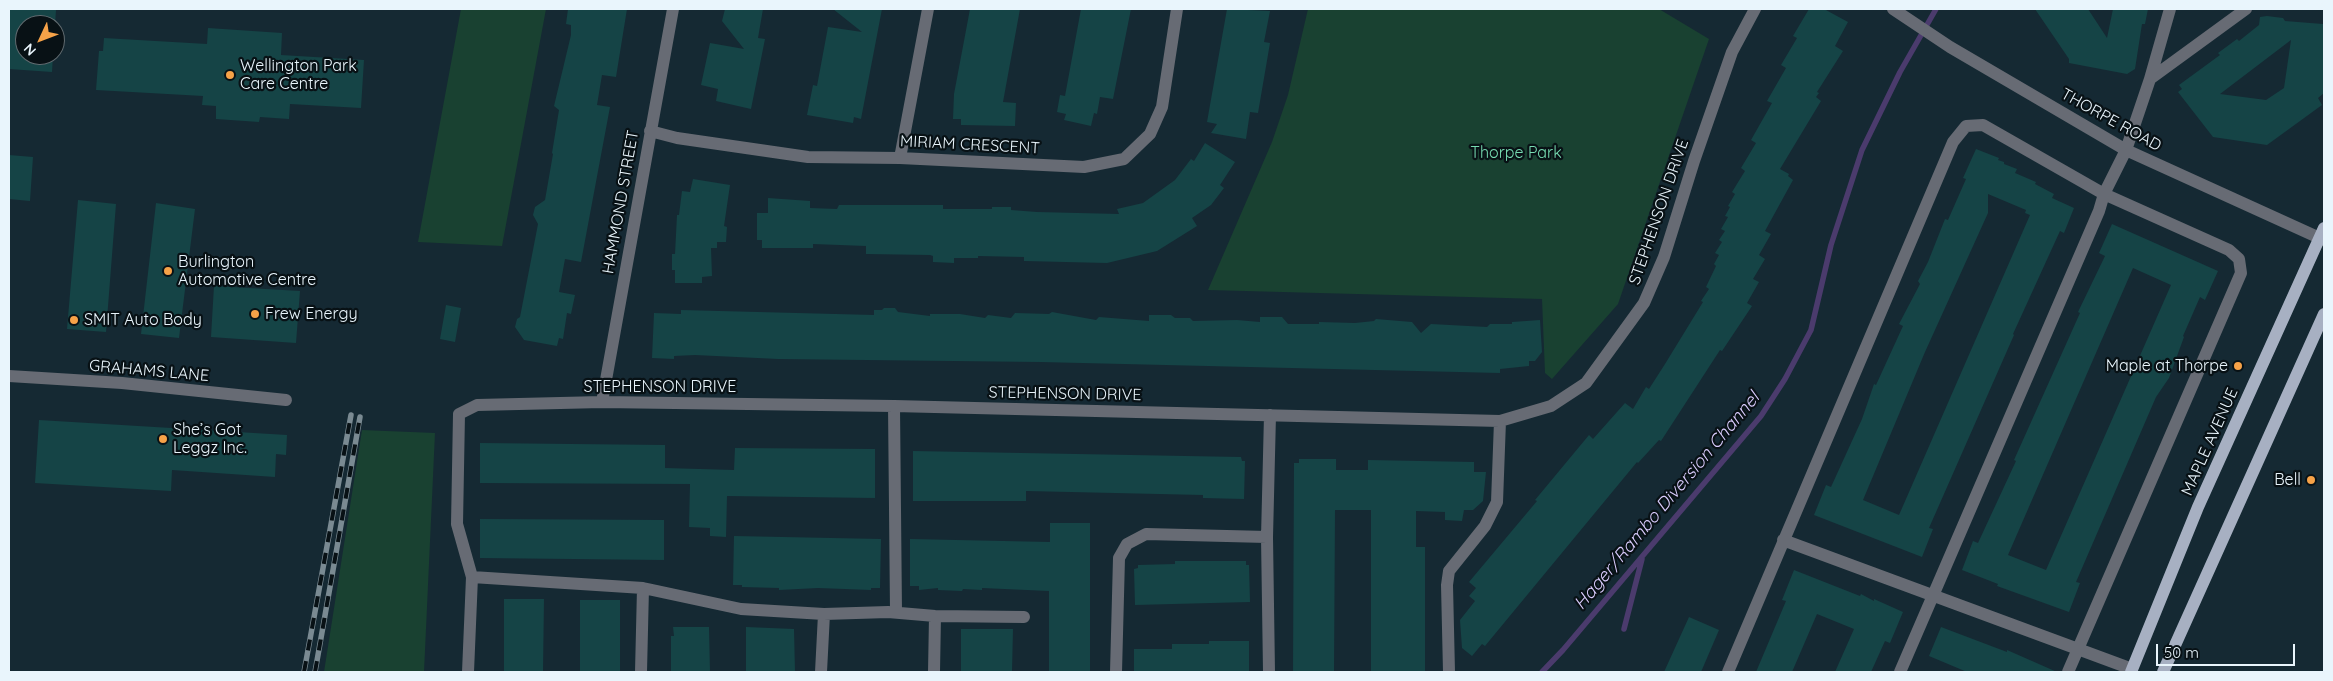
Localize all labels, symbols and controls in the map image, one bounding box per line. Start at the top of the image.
north arrow [15,15,65,65]
text: N [20,40,40,59]
place label: Wellington Park Care Centre [240,56,357,94]
marker: Wellington Park Care Centre [224,69,236,81]
street label: THORPE ROAD [2057,85,2165,155]
street label: HAMMOND STREET [599,129,643,275]
street label: MIRIAM CRESCENT [900,132,1040,158]
street label: STEPHENSON DRIVE [1625,137,1693,287]
park label: Thorpe Park [1470,143,1562,163]
place label: Burlington Automotive Centre [178,252,316,290]
marker: Burlington Automotive Centre [162,265,174,277]
place label: Frew Energy [265,304,358,324]
marker: Frew Energy [249,308,261,320]
place label: SMIT Auto Body [84,310,202,330]
marker: SMIT Auto Body [68,314,80,326]
street label: GRAHAMS LANE [88,356,210,386]
place label: Maple at Thorpe [2106,356,2228,376]
marker: Maple at Thorpe [2232,360,2244,372]
street label: STEPHENSON DRIVE [584,377,736,397]
street label: STEPHENSON DRIVE [988,383,1142,405]
street label: MAPLE AVENUE [2178,385,2242,499]
water label: Hager/Rambo Diversion Channel [1570,388,1764,614]
place label: She’s Got Leggz Inc. [173,420,247,458]
marker: She’s Got Leggz Inc. [157,433,169,445]
place label: Bell [2274,470,2301,490]
marker: Bell [2305,474,2317,486]
scale bar [2158,634,2297,666]
text: 50 m [2164,643,2199,662]

